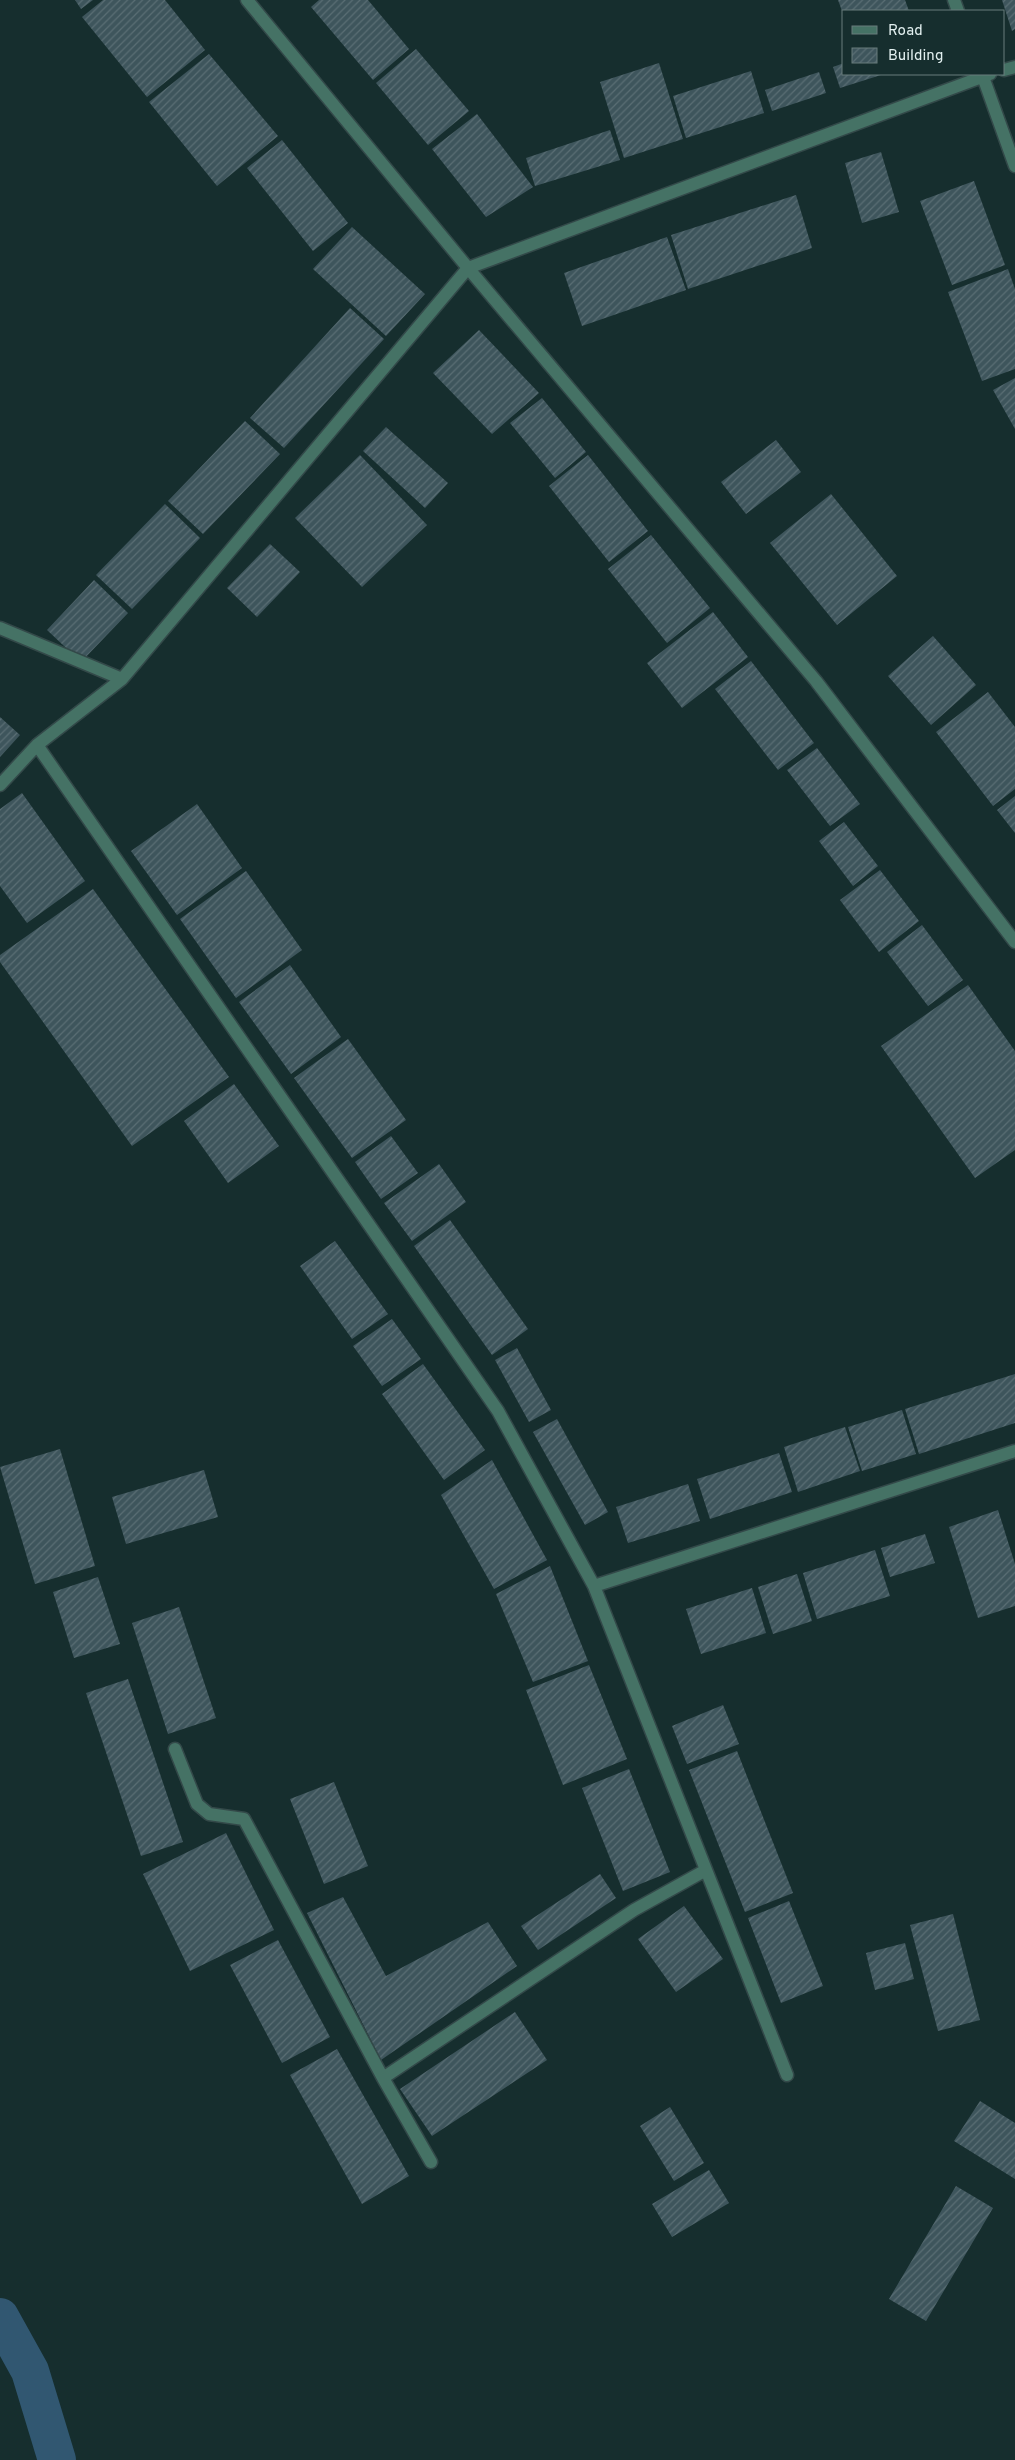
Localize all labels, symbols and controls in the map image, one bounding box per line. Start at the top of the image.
legend [842,10,1005,75]
text: Road [888,22,923,41]
text: Building [888,47,943,66]

